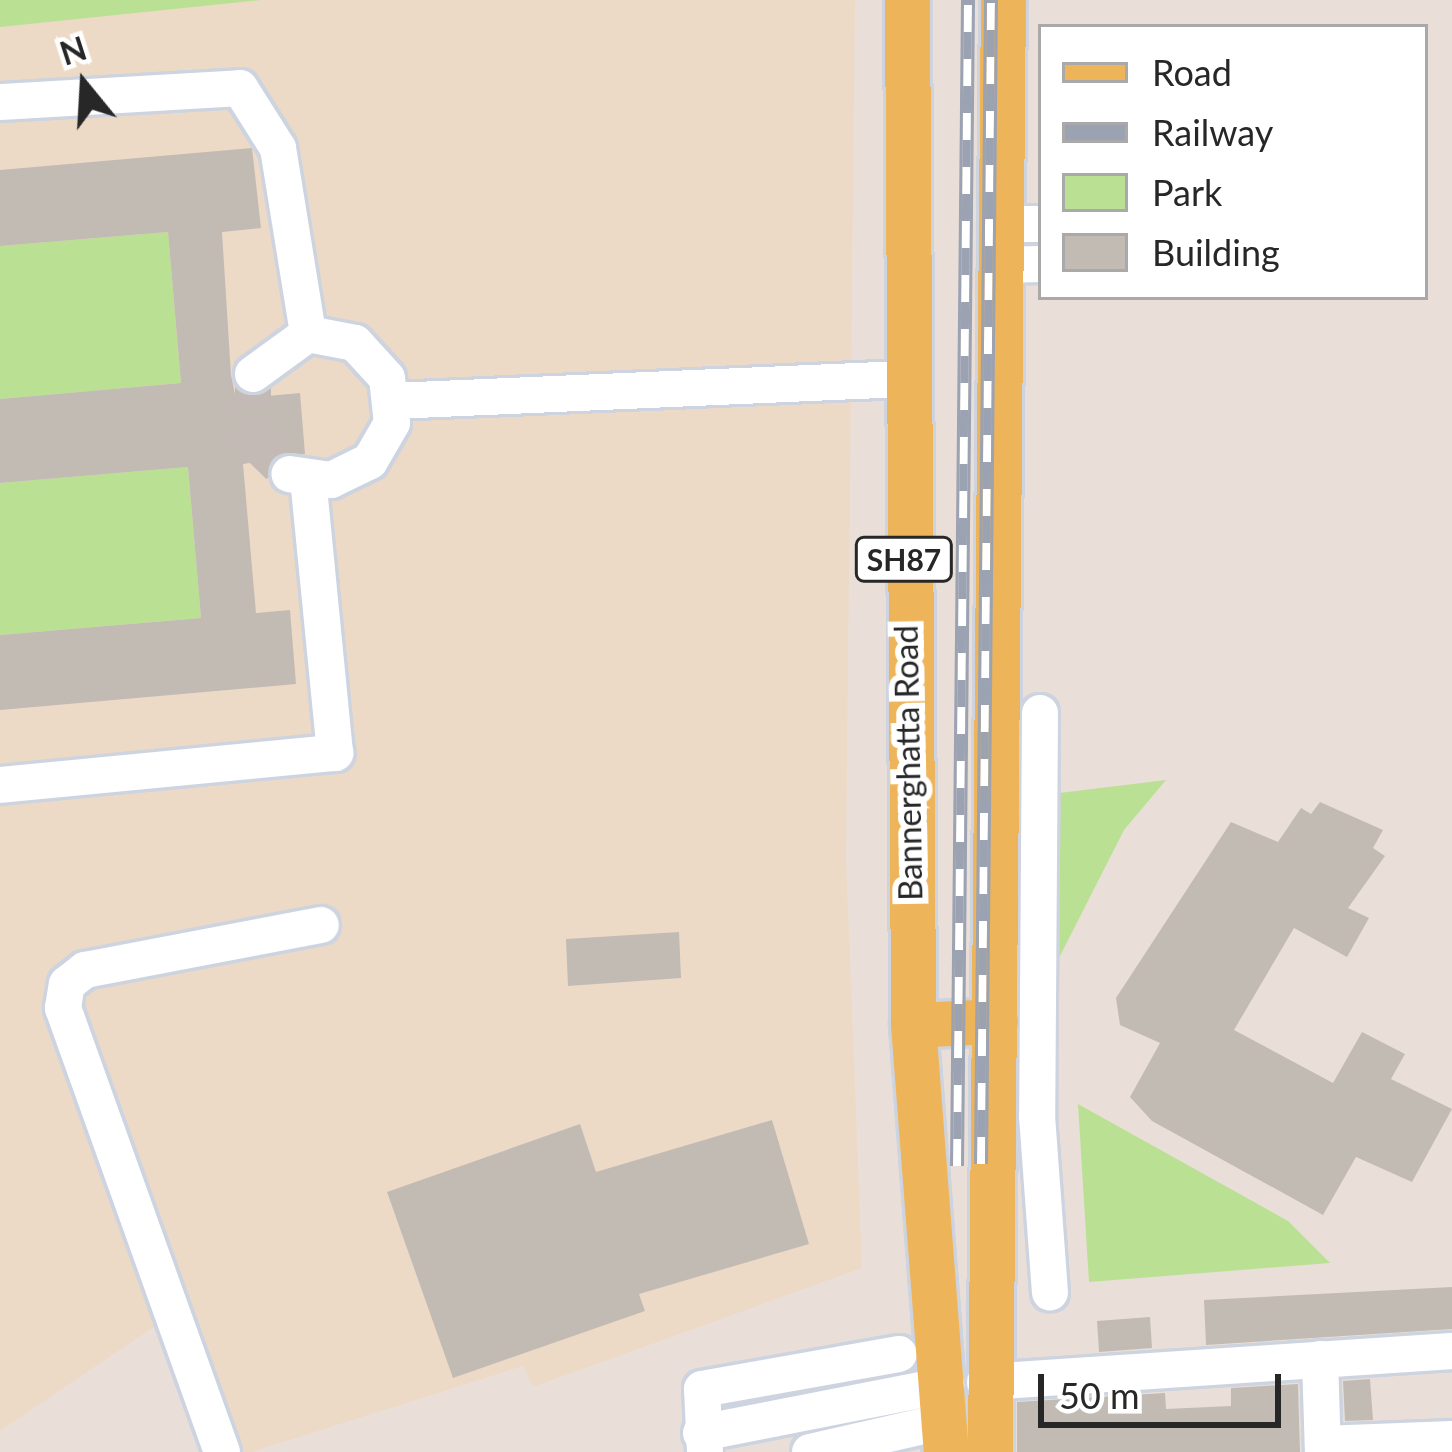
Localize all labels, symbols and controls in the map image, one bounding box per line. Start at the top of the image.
north arrow [24,24,144,144]
legend [1038,24,1428,300]
text: N [55,27,91,73]
text: Road [1152,50,1232,94]
text: Railway [1152,110,1273,154]
text: Park [1152,170,1222,214]
text: Building [1152,230,1280,274]
road number: SH87 [853,535,955,583]
street label: Bannerghatta Road [886,625,930,901]
scale bar [1044,1350,1287,1424]
text: 50 m [1059,1373,1140,1417]

